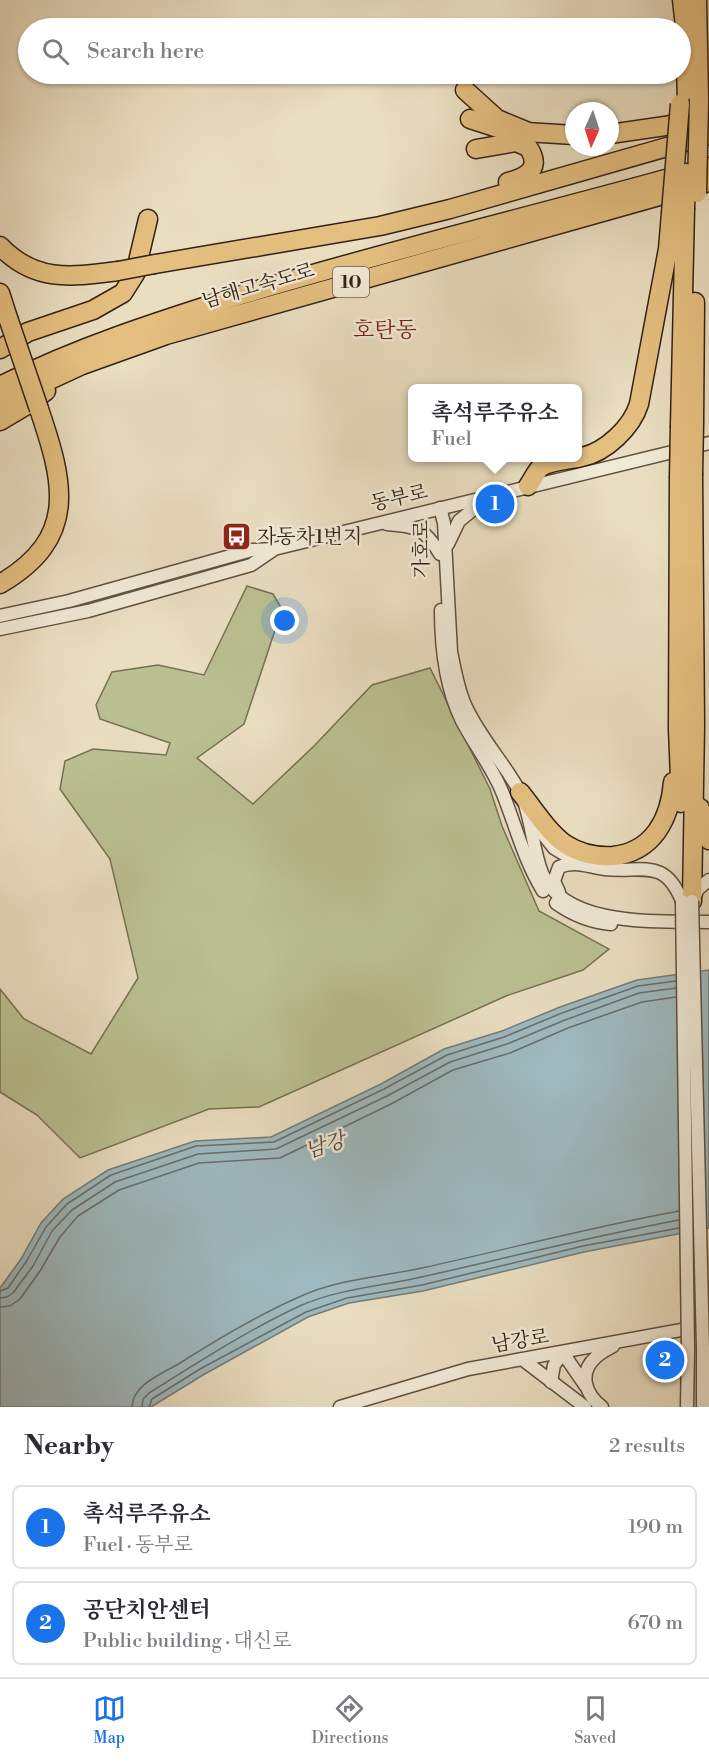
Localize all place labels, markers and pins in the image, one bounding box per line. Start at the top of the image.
pin: 1 [476,482,514,526]
bus stop icon: 자동차1번지 [220,520,252,552]
place label: 자동차1번지 [257,525,362,550]
pin: 2 [646,1338,684,1382]

